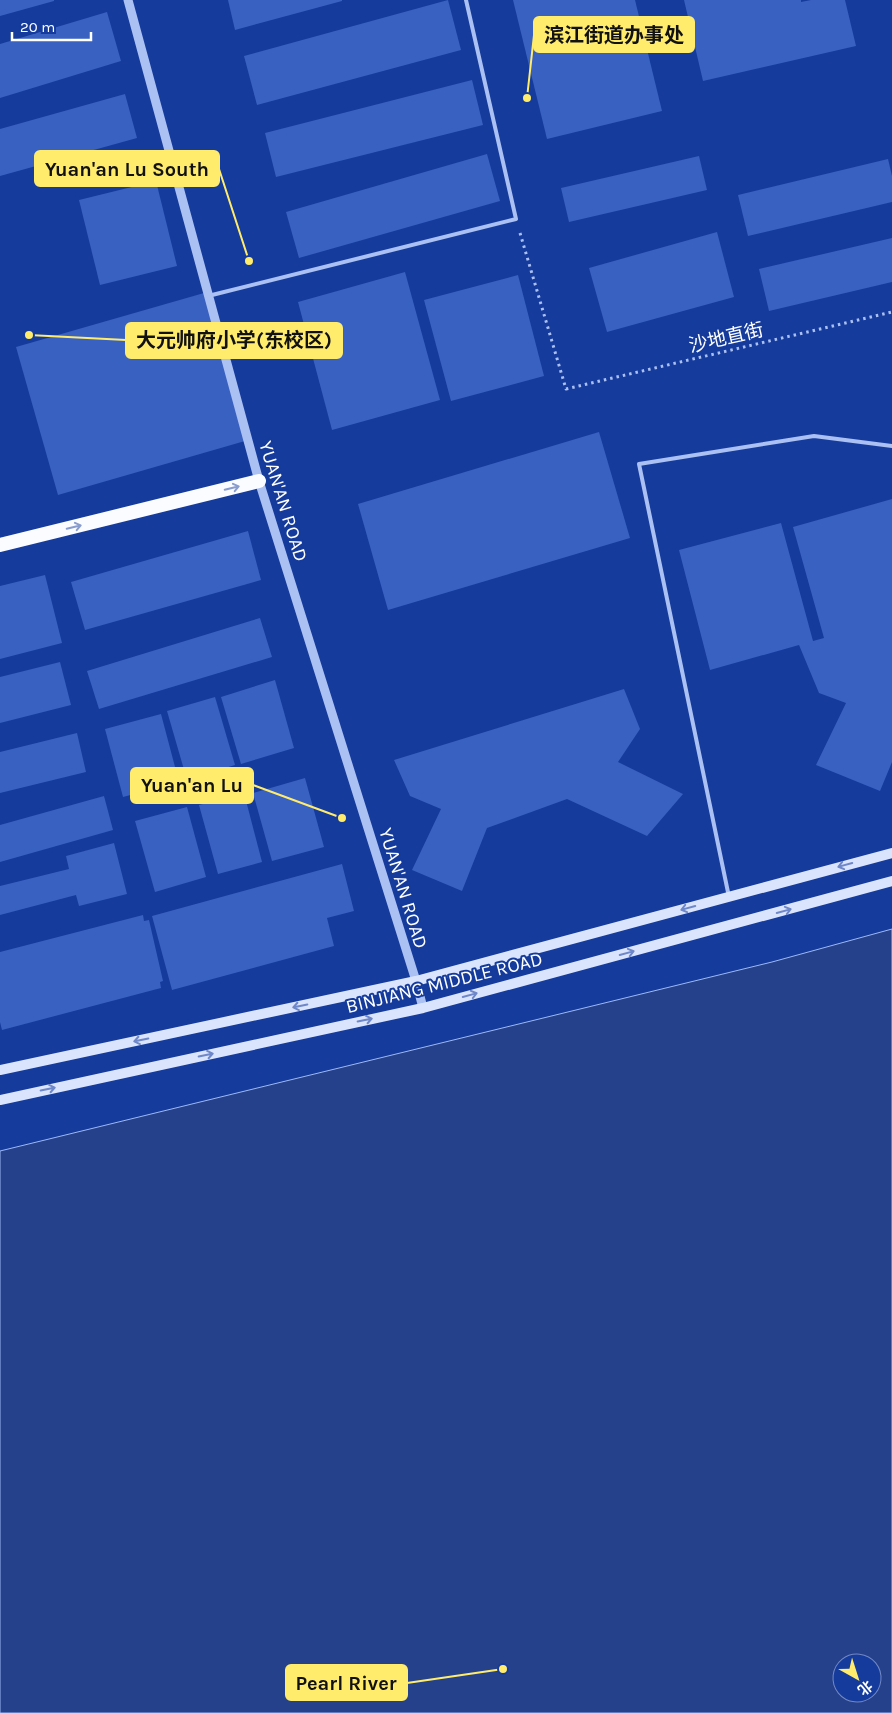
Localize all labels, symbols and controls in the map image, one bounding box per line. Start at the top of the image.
scale bar [12,10,91,42]
callout: 滨江街道办事处 [534,17,694,52]
text: 20 m [20,18,55,36]
text: 滨江街道办事处 [544,24,684,47]
callout: Yuan'an Lu South [35,151,219,186]
text: Yuan'an Lu South [45,158,209,181]
street label: 沙地直街 [687,319,766,357]
callout: 大元帅府小学(东校区) [126,323,342,358]
text: 大元帅府小学(东校区) [136,329,332,352]
street label: YUAN'AN ROAD [254,438,312,564]
one-way arrow [223,483,239,492]
one-way arrow [66,522,82,531]
callout: Yuan'an Lu [131,768,253,803]
text: Yuan'an Lu [141,774,243,797]
street label: YUAN'AN ROAD [374,825,432,951]
one-way arrow [837,861,853,871]
one-way arrow [680,903,696,913]
one-way arrow [775,905,791,915]
one-way arrow [618,947,634,957]
street label: BINJIANG MIDDLE ROAD [344,948,545,1018]
one-way arrow [461,990,477,999]
one-way arrow [292,1001,308,1011]
one-way arrow [357,1015,373,1024]
one-way arrow [133,1036,149,1045]
one-way arrow [198,1049,214,1059]
one-way arrow [39,1084,55,1093]
north arrow [832,1653,882,1703]
callout: Pearl River [286,1665,407,1700]
text: Pearl River [295,1672,397,1695]
text: 北 [854,1677,876,1699]

